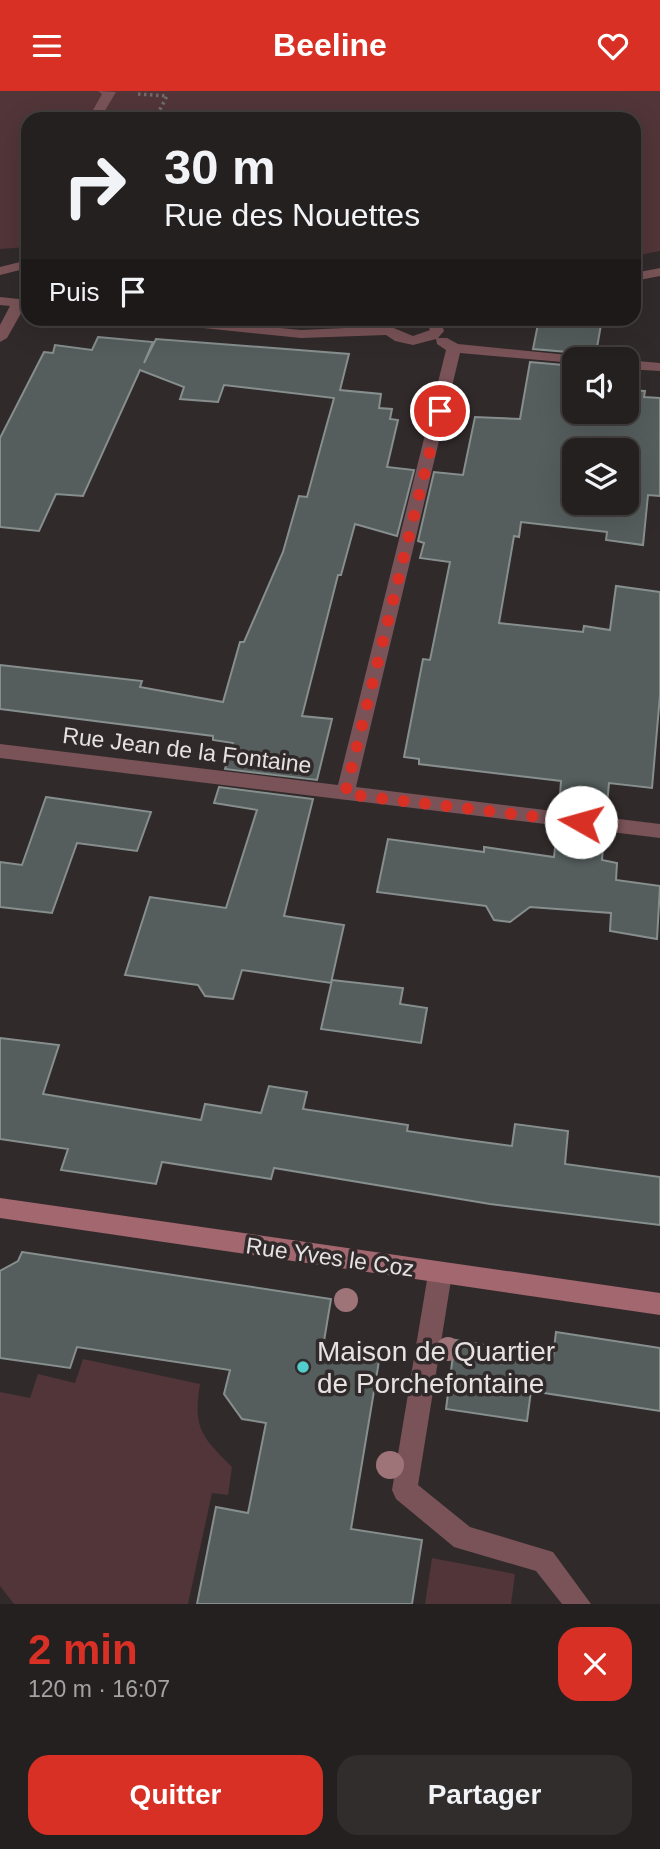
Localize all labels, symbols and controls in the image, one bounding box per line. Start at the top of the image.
icon: menu [28,27,66,65]
text: Beeline [273,27,387,63]
icon: heart [594,27,632,65]
icon: right [49,140,140,231]
text: 30 m [164,140,276,194]
text: Rue des Nouettes [164,197,420,233]
icon: arrive [114,273,152,311]
text: Puis [49,277,100,307]
map controls [562,347,639,515]
button: sound [562,347,639,424]
pin [410,381,470,441]
icon: arrive [421,392,459,430]
button: layers [562,438,639,515]
street label: Rue Jean de la Fontaine [61,722,313,778]
position arrow [544,785,618,859]
street label: Rue Yves le Coz [244,1232,416,1282]
place label: Maison de Quartier de Porchefontaine [317,1336,555,1399]
marker: Maison de Quartier de Porchefontaine [295,1359,311,1375]
text: 2 min [28,1626,138,1673]
button: close [558,1627,632,1701]
text: 120 m · 16:07 [28,1676,170,1702]
button: Quitter [28,1755,323,1835]
button: Partager [337,1755,632,1835]

